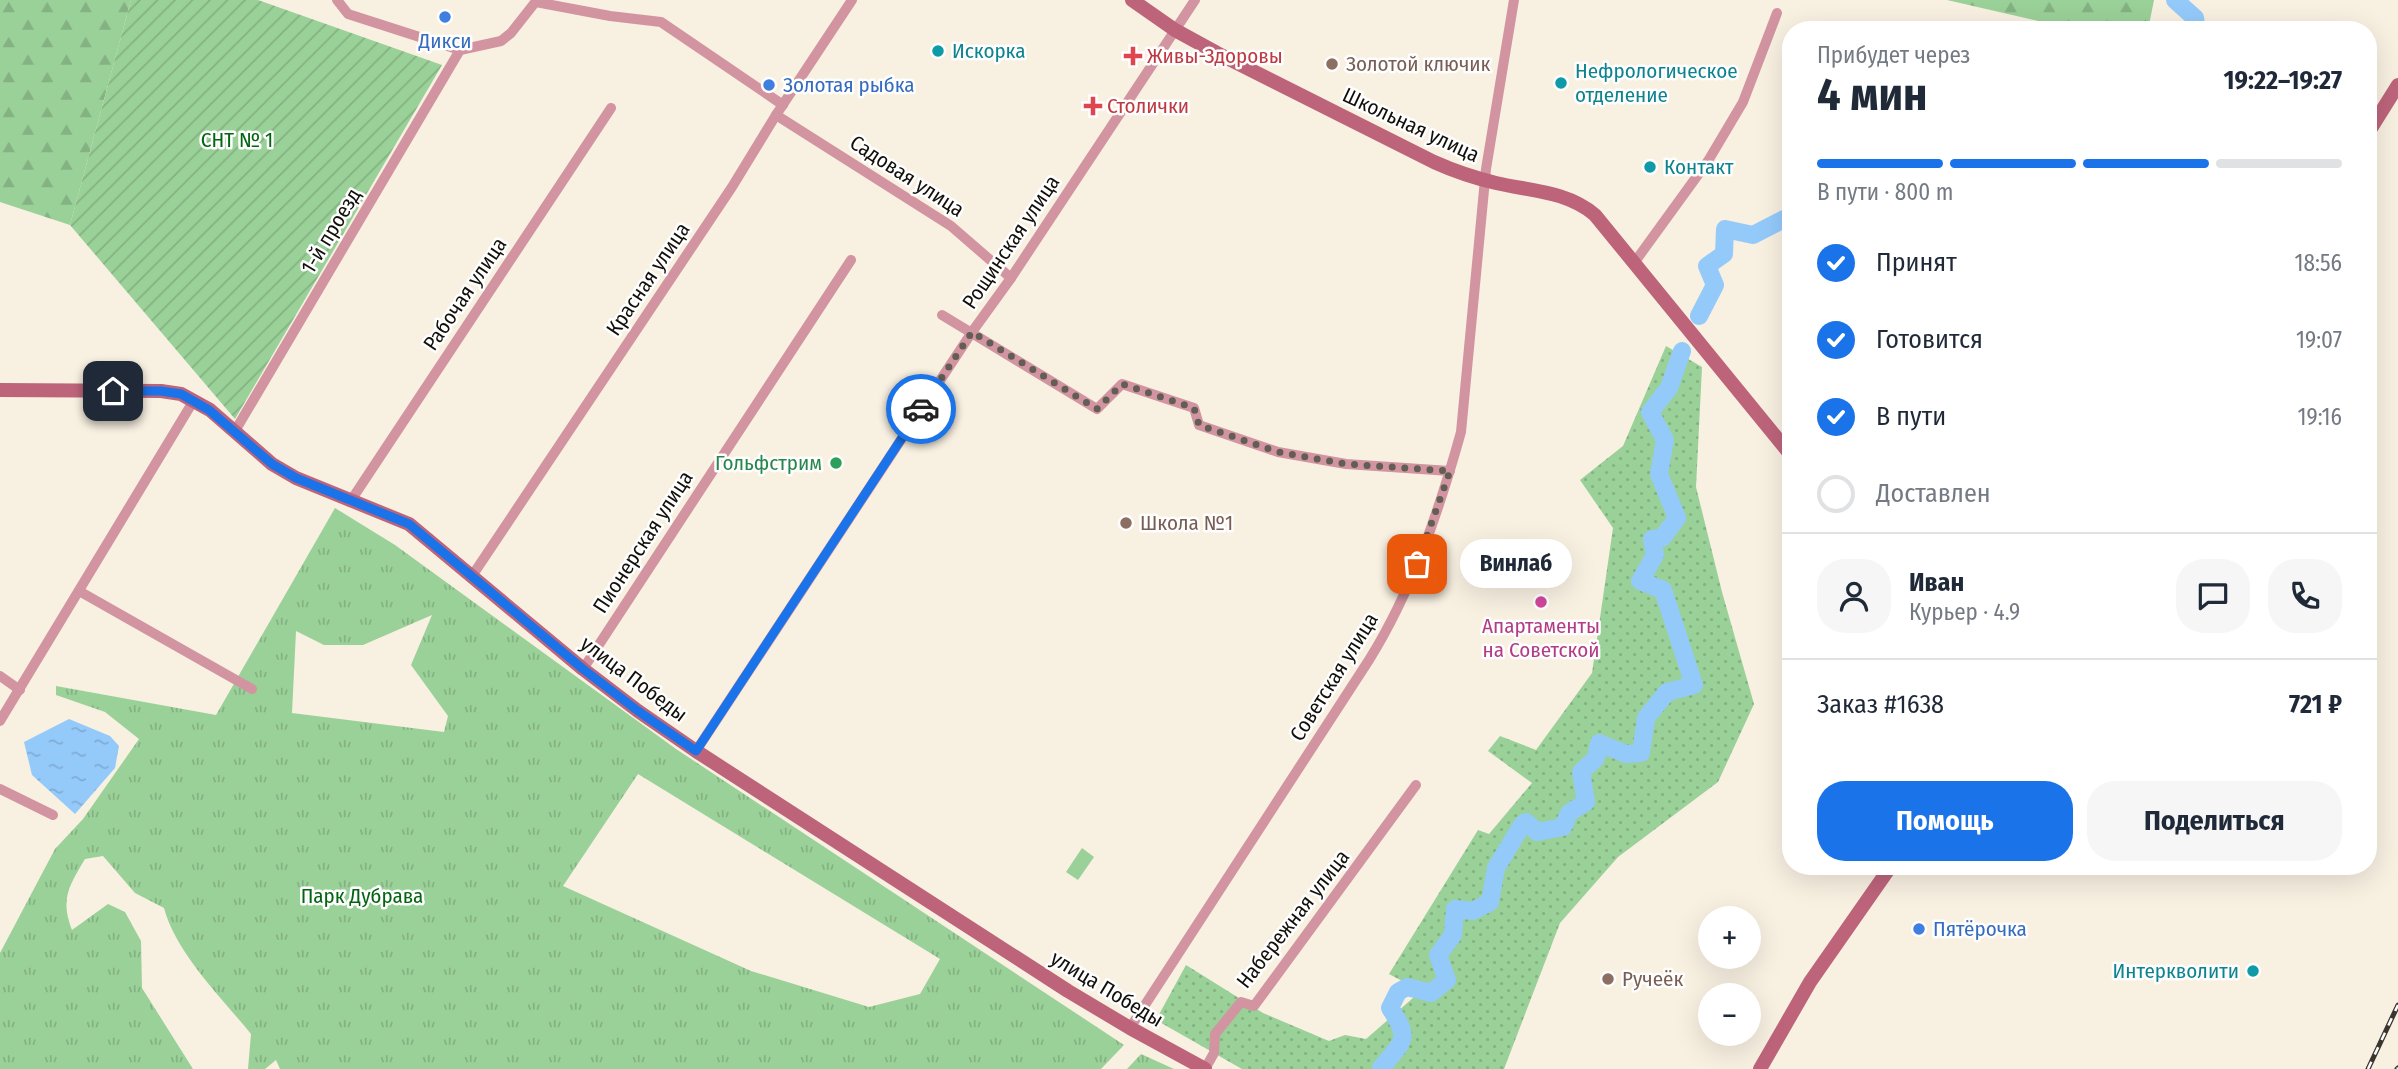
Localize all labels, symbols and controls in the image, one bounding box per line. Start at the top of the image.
marker: Дикси [437,9,453,25]
place label: Дикси [418,28,471,54]
place label: Искорка [952,38,1025,64]
text: Прибудет через [1817,41,1970,69]
marker: Искорка [930,43,946,59]
place label: Живы-Здоровы [1147,43,1283,69]
marker: Живы-Здоровы [1125,48,1141,64]
place label: Золотой ключик [1346,51,1491,77]
marker: Золотой ключик [1324,56,1340,72]
place label: Нефрологическое отделение [1575,58,1738,108]
text: 19:22–19:27 [2224,65,2342,96]
text: 4 мин [1817,67,1928,122]
place label: Золотая рыбка [783,72,914,98]
marker: Нефрологическое отделение [1553,75,1569,91]
marker: Золотая рыбка [761,77,777,93]
street label: Школьная улица [1339,82,1483,168]
place label: Столички [1107,93,1189,119]
marker: Столички [1085,98,1101,114]
park label: СНТ № 1 [201,127,273,153]
street label: Садовая улица [845,129,969,223]
place label: Контакт [1664,154,1734,180]
marker: Контакт [1642,159,1658,175]
street label: Рощинская улица [957,170,1065,314]
text: В пути · 800 m [1817,178,1953,206]
street label: 1-й проезд [295,184,367,278]
street label: Красная улица [601,217,695,341]
street label: Рабочая улица [418,233,512,355]
icon: check [1817,244,1855,282]
text: Принят [1876,247,1957,278]
text: 18:56 [2295,249,2342,277]
icon: check [1817,321,1855,359]
text: Готовится [1876,324,1983,355]
text: 19:07 [2296,326,2342,354]
pin [83,361,143,421]
icon: home [94,372,132,410]
courier [886,374,956,444]
icon: car [902,390,940,428]
icon: check [1817,398,1855,436]
text: В пути [1876,401,1946,432]
text: 19:16 [2298,403,2342,431]
place label: Гольфстрим [715,450,822,476]
marker: Гольфстрим [828,455,844,471]
street label: Пионерская улица [587,466,699,618]
text: Доставлен [1876,478,1991,509]
place label: Школа №1 [1140,510,1233,536]
marker: Школа №1 [1118,515,1134,531]
pin [1387,534,1447,594]
callout: Винлаб [1459,540,1571,588]
icon: bag [1398,545,1436,583]
text: Винлаб [1480,549,1552,577]
button: person [1817,559,1891,633]
button: chat [2176,559,2250,633]
button: phone [2268,559,2342,633]
text: Иван [1909,567,1964,598]
marker: Апартаменты на Советской [1533,594,1549,610]
text: Курьер · 4.9 [1909,598,2020,626]
street label: Советская улица [1284,608,1384,746]
place label: Апартаменты на Советской [1482,613,1600,663]
street label: улица Победы [576,630,692,728]
text: Заказ #1638 [1817,689,1944,720]
text: 721 ₽ [2289,689,2342,720]
button: Помощь [1817,781,2073,861]
button: Поделиться [2087,781,2342,861]
street label: Набережная улица [1231,845,1355,993]
park label: Парк Дубрава [301,883,423,909]
map controls [1698,906,1761,1046]
button: + [1698,906,1761,969]
place label: Пятёрочка [1933,916,2027,942]
marker: Пятёрочка [1911,921,1927,937]
street label: улица Победы [1046,945,1168,1033]
place label: Интеркволити [2112,958,2239,984]
marker: Интеркволити [2245,963,2261,979]
place label: Ручеёк [1622,966,1683,992]
marker: Ручеёк [1600,971,1616,987]
button: − [1698,983,1761,1046]

